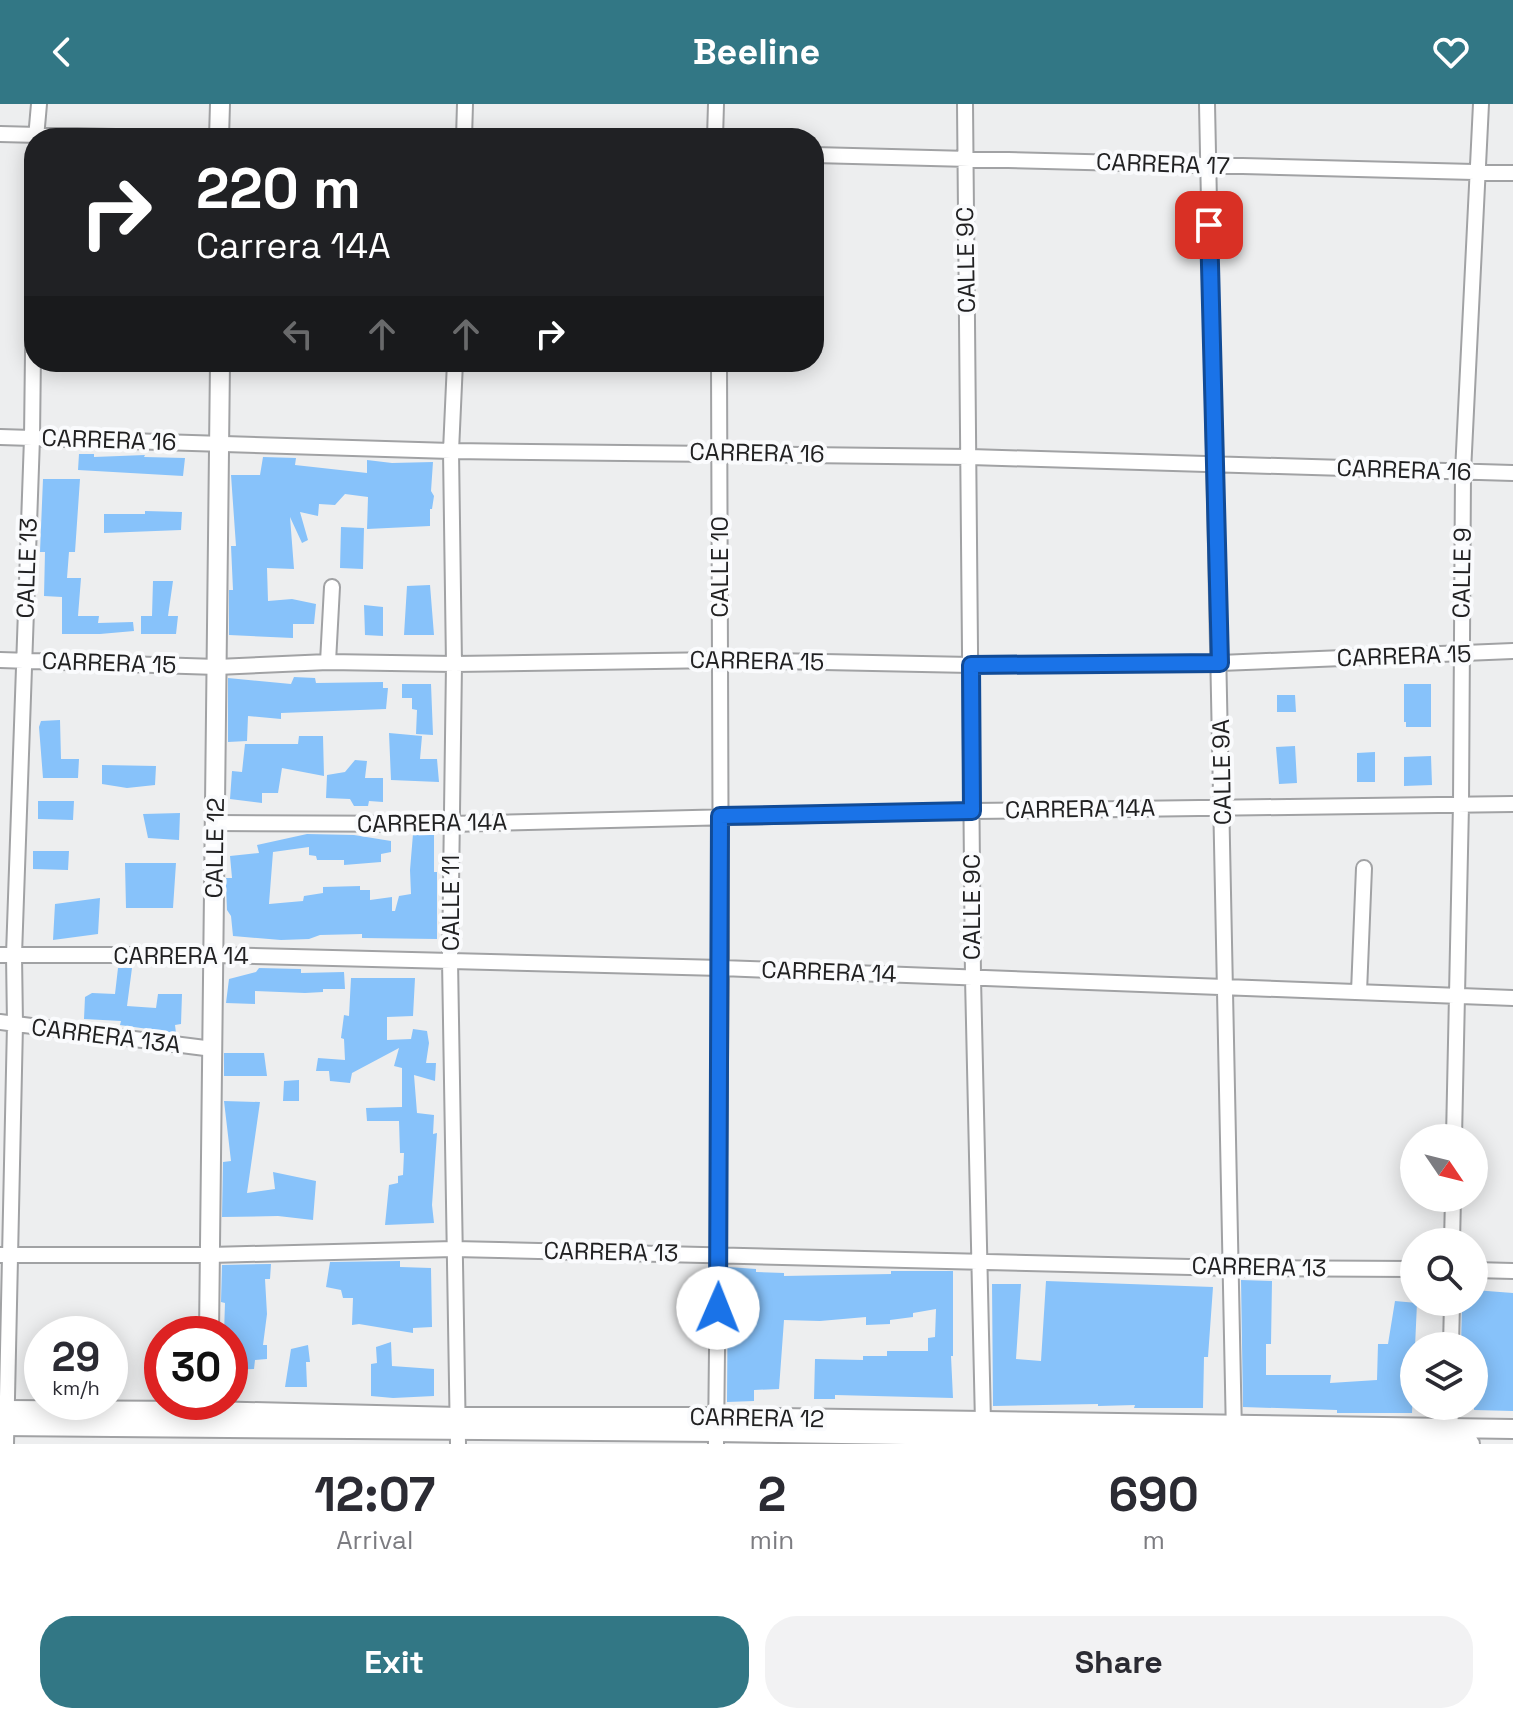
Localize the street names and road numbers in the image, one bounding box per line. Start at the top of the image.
street label: CARRERA 17 [1096,146,1230,181]
street label: CALLE 9C [949,207,982,313]
street label: CARRERA 16 [41,422,177,457]
street label: CARRERA 16 [689,436,825,469]
street label: CARRERA 16 [1336,452,1472,487]
street label: CALLE 10 [704,516,735,618]
street label: CALLE 13 [9,517,44,619]
street label: CALLE 9 [1445,527,1478,619]
street label: CARRERA 15 [1336,638,1472,673]
street label: CARRERA 15 [689,644,825,677]
street label: CARRERA 15 [41,645,177,680]
street label: CALLE 9A [1205,719,1238,825]
street label: CARRERA 14A [1005,792,1155,825]
street label: CALLE 12 [198,797,231,899]
street label: CARRERA 14A [357,806,507,839]
street label: CALLE 9C [956,854,987,960]
street label: CALLE 11 [435,855,466,951]
street label: CARRERA 14 [113,940,249,971]
street label: CARRERA 14 [761,954,897,989]
street label: CARRERA 13A [30,1011,182,1060]
street label: CARRERA 13 [543,1235,679,1268]
street label: CARRERA 13 [1191,1250,1327,1283]
street label: CARRERA 12 [689,1401,825,1434]

